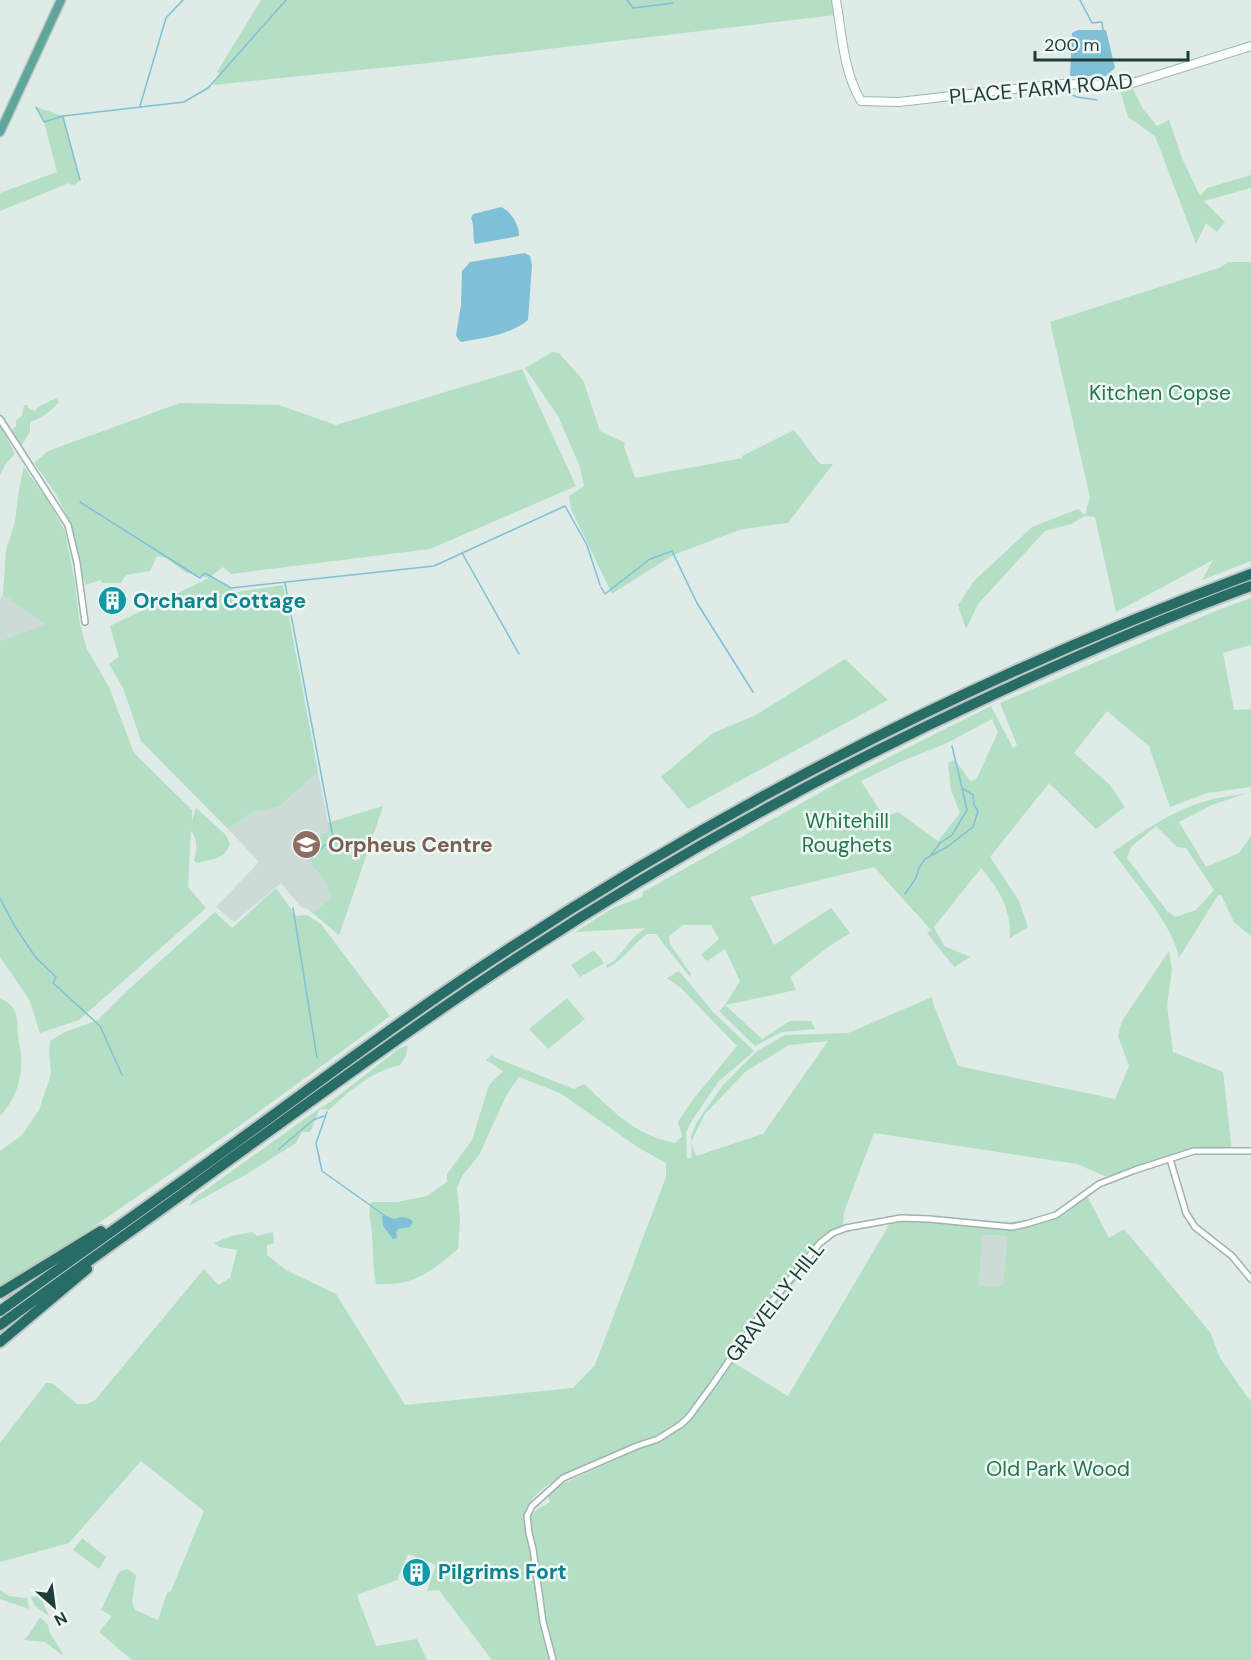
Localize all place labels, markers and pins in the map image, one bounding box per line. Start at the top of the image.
building icon: Orchard Cottage [96,585,128,617]
place label: Orchard Cottage [133,587,306,615]
school or university icon: Orpheus Centre [291,829,323,861]
place label: Orpheus Centre [328,831,493,859]
building icon: Pilgrims Fort [401,1556,433,1588]
place label: Pilgrims Fort [438,1558,567,1586]

